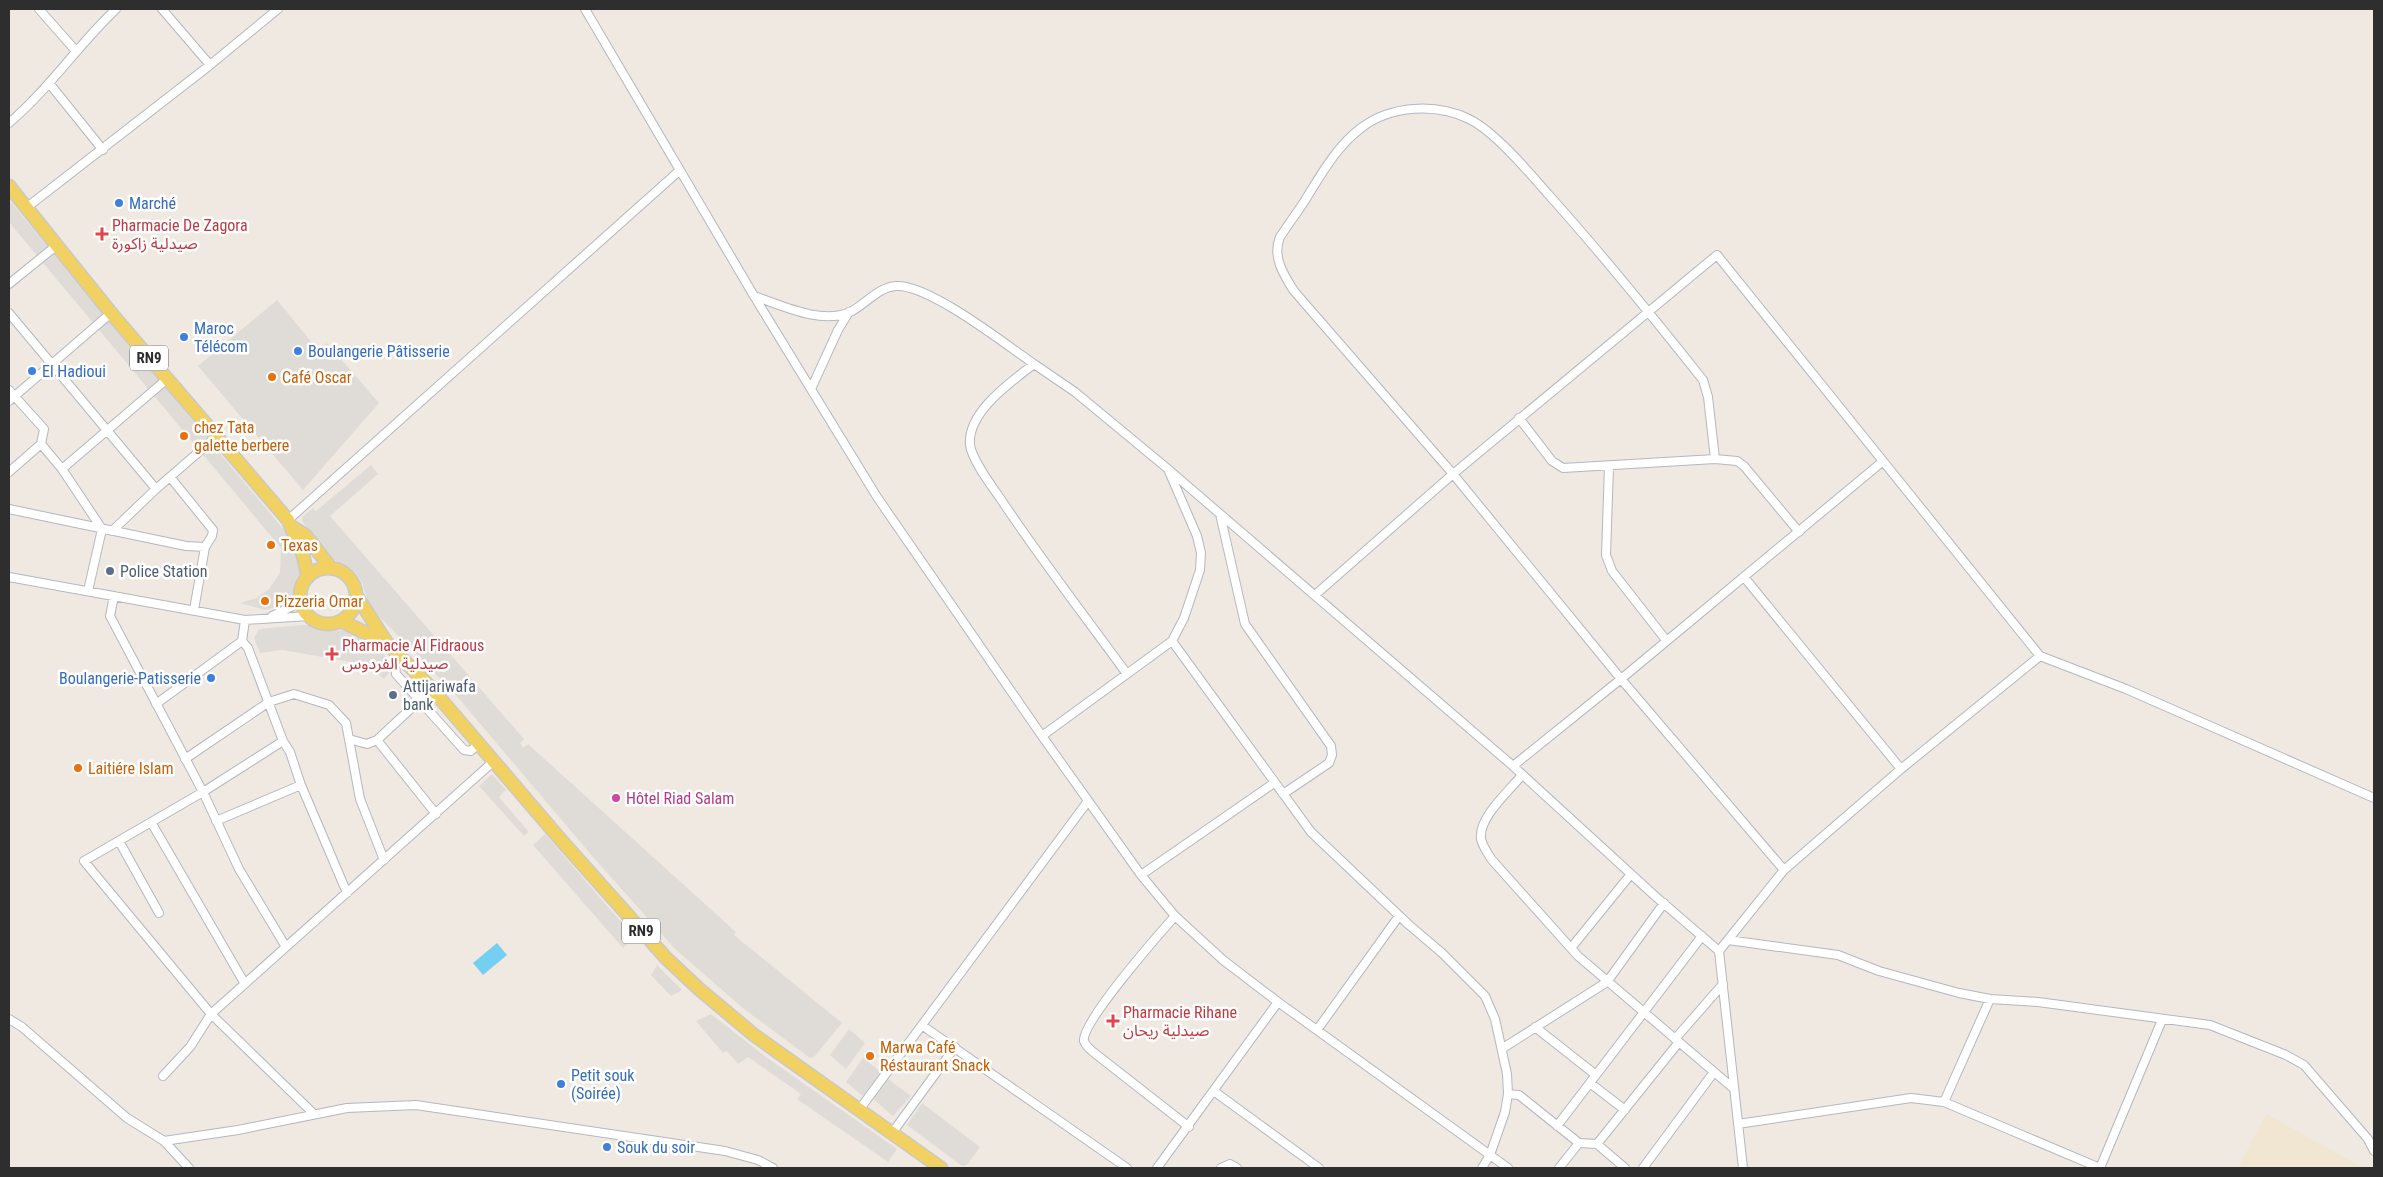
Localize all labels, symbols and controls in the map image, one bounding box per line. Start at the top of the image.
place label: Marché [129,194,176,213]
marker: Marché [113,197,125,209]
place label: Pharmacie De Zagora صيدلية زاكورة [112,216,248,253]
marker: Pharmacie De Zagora صيدلية زاكورة [96,228,108,240]
place label: Maroc Télécom [194,319,248,356]
marker: Maroc Télécom [178,331,190,343]
place label: Boulangerie Pâtisserie [308,342,450,361]
marker: Boulangerie Pâtisserie [292,345,304,357]
road number: RN9 [130,346,168,370]
place label: El Hadioui [42,362,106,381]
marker: El Hadioui [26,365,38,377]
place label: Café Oscar [282,368,352,387]
marker: Café Oscar [266,371,278,383]
place label: chez Tata galette berbere [194,418,289,455]
marker: chez Tata galette berbere [178,430,190,442]
place label: Texas [281,536,318,555]
marker: Texas [265,539,277,551]
place label: Police Station [120,562,208,581]
marker: Police Station [104,565,116,577]
place label: Pizzeria Omar [275,592,363,611]
marker: Pizzeria Omar [259,595,271,607]
place label: Pharmacie Al Fidraous صيدلية الفردوس [342,636,484,673]
marker: Pharmacie Al Fidraous صيدلية الفردوس [326,648,338,660]
place label: Boulangerie-Patisserie [59,669,201,688]
marker: Boulangerie-Patisserie [205,672,217,684]
place label: Attijariwafa bank [403,677,476,714]
marker: Attijariwafa bank [387,689,399,701]
place label: Laitiére Islam [88,759,173,778]
marker: Laitiére Islam [72,762,84,774]
place label: Hôtel Riad Salam [626,789,734,808]
marker: Hôtel Riad Salam [610,792,622,804]
road number: RN9 [622,918,660,944]
place label: Pharmacie Rihane صيدلية ريحان [1123,1003,1237,1040]
marker: Pharmacie Rihane صيدلية ريحان [1107,1015,1119,1027]
place label: Marwa Café Réstaurant Snack [880,1038,991,1075]
marker: Marwa Café Réstaurant Snack [864,1050,876,1062]
place label: Petit souk (Soirée) [571,1066,635,1103]
marker: Petit souk (Soirée) [555,1078,567,1090]
place label: Souk du soir [617,1138,695,1157]
marker: Souk du soir [601,1141,613,1153]

